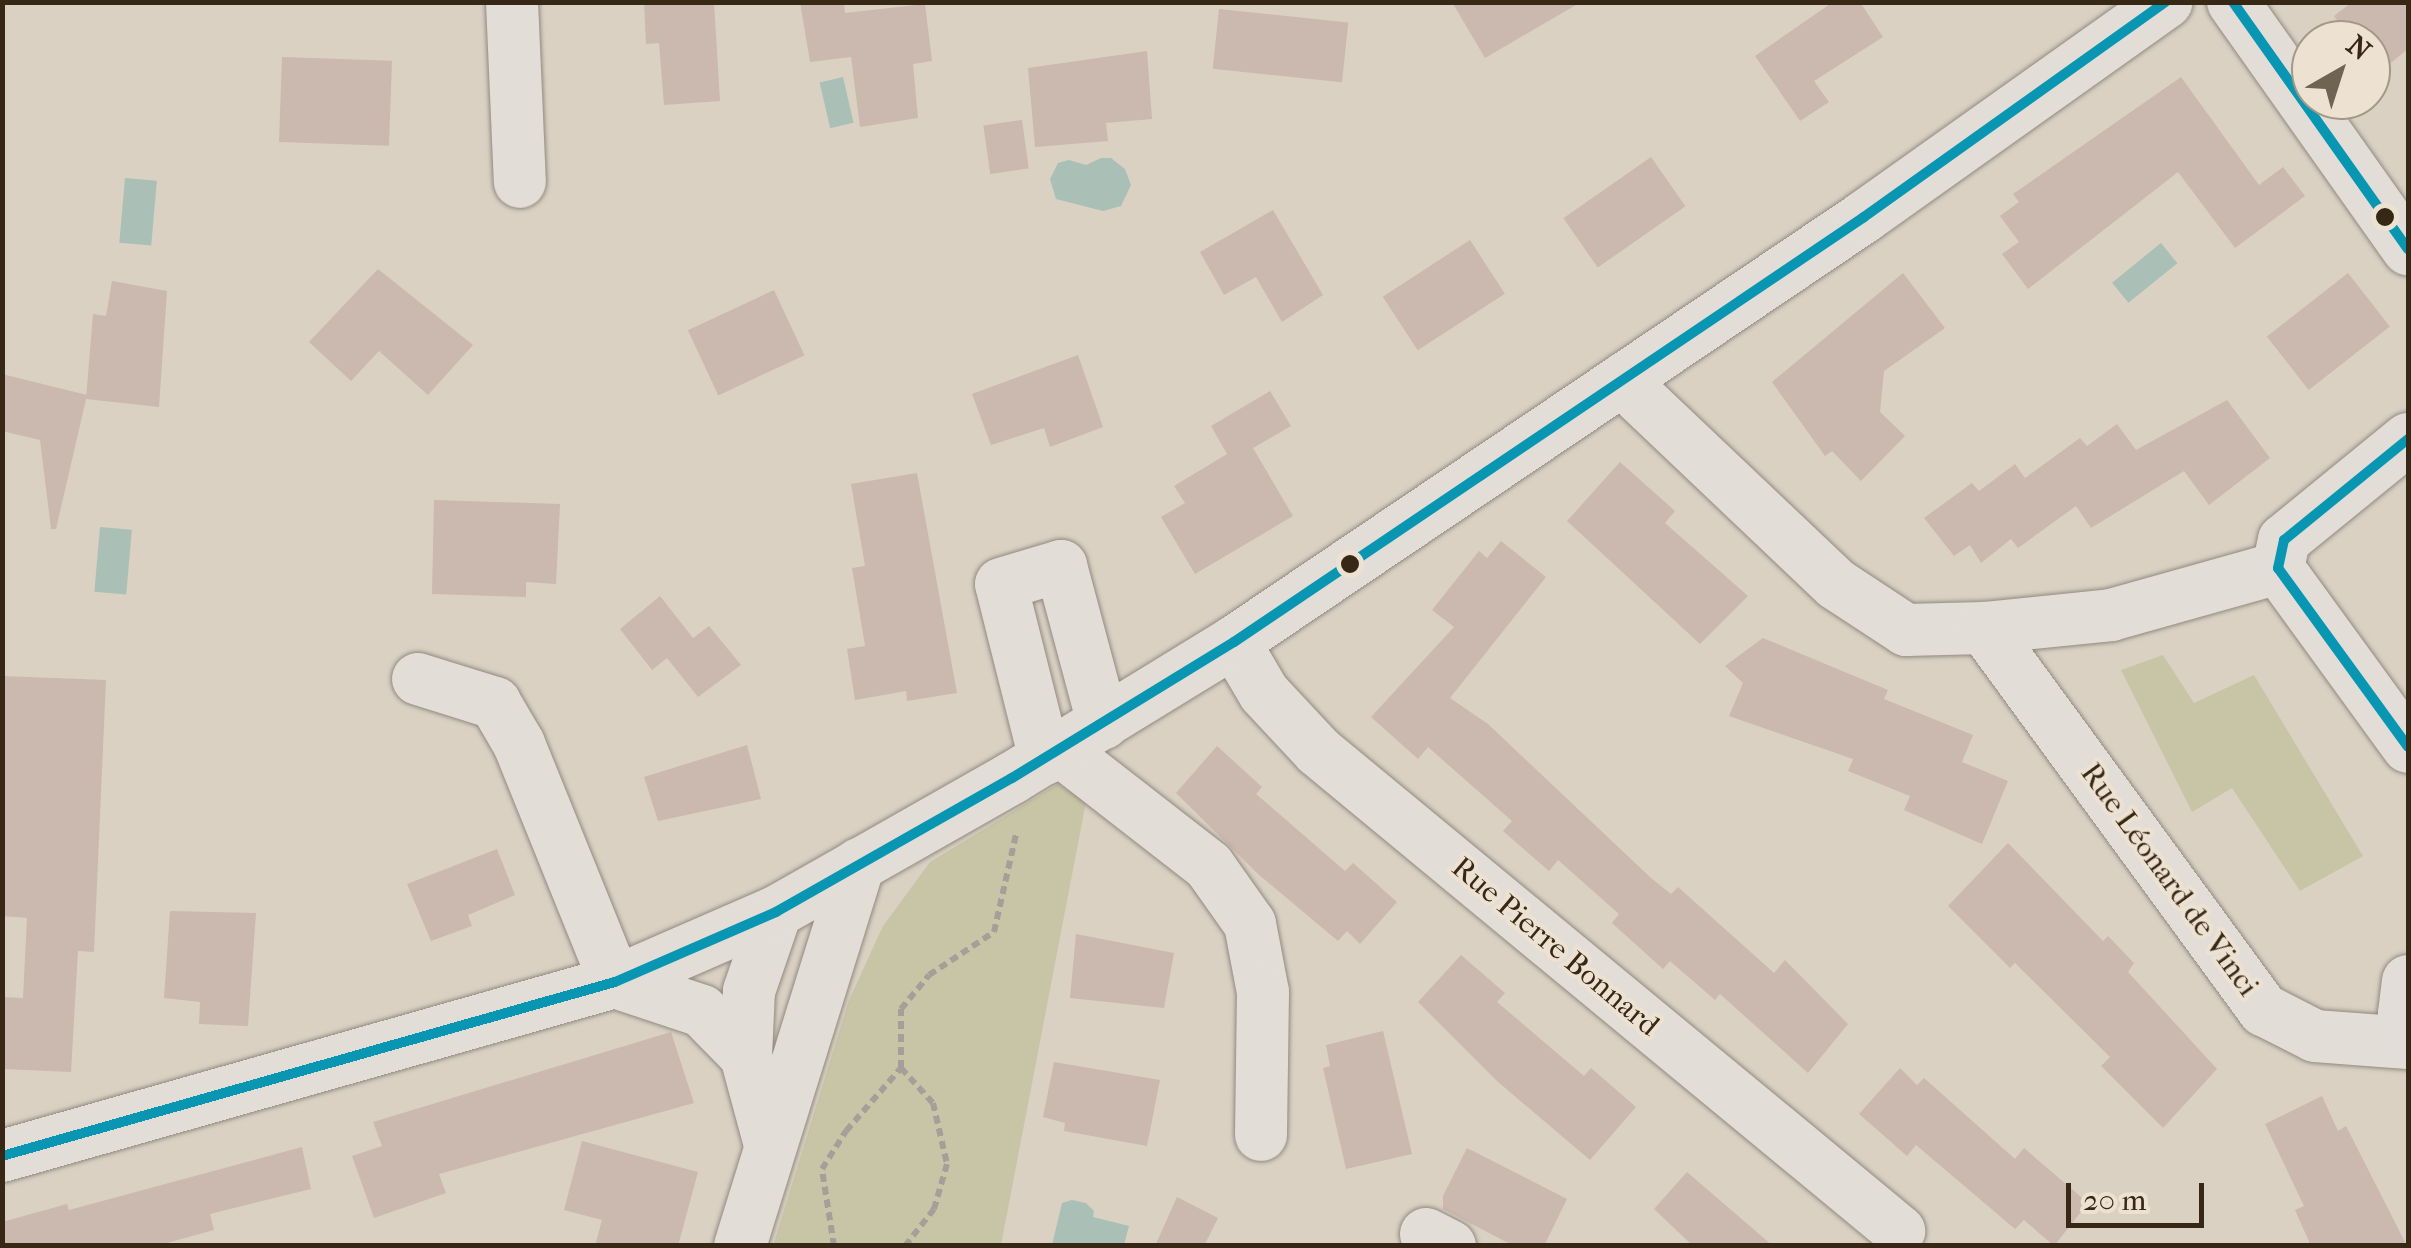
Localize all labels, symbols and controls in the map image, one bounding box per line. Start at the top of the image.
north arrow [2291,20,2391,120]
text: N [2340,28,2378,67]
unlabelled marker [2375,207,2395,227]
unlabelled marker [1340,554,1360,574]
street label: Rue Léonard de Vinci [2072,756,2266,1004]
street label: Rue Pierre Bonnard [1444,850,1666,1044]
scale bar [2071,1163,2208,1225]
text: 20 m [2083,1183,2146,1218]

